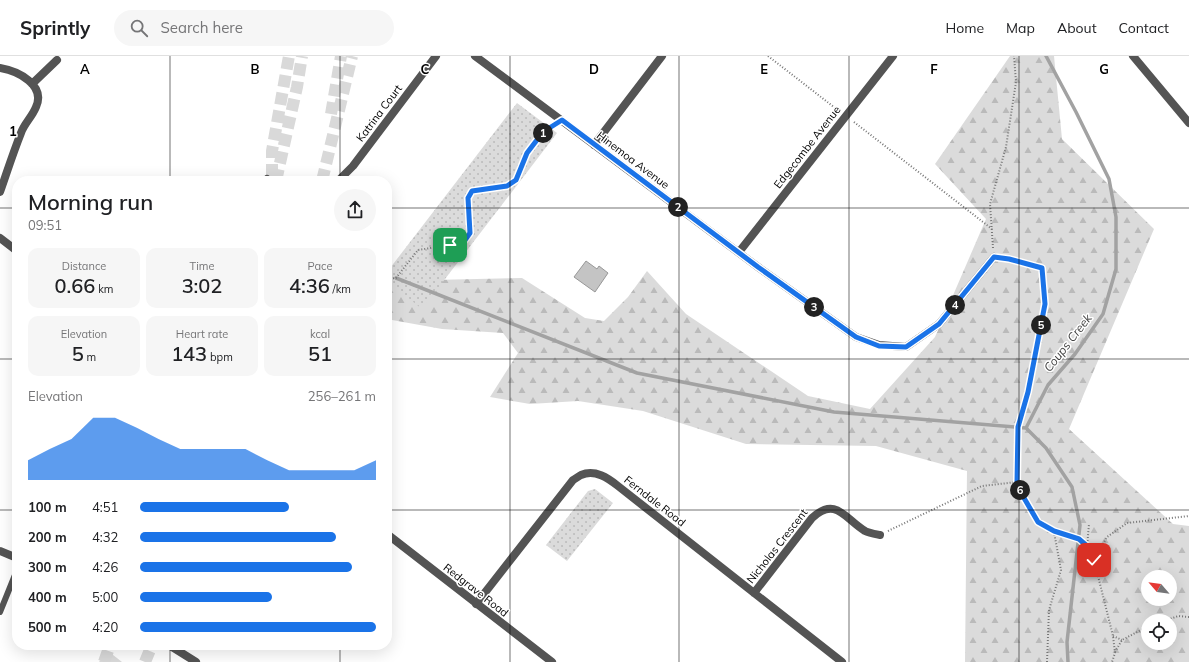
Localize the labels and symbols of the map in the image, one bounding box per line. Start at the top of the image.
text: A [80,61,90,77]
text: B [251,61,260,77]
text: C [421,61,430,77]
text: D [589,61,599,77]
text: E [760,61,768,77]
text: F [930,61,938,77]
text: G [1099,61,1109,77]
street label: Katrina Court [353,82,405,144]
street label: Edgecombe Avenue [770,103,844,191]
text: 1 [9,123,17,139]
pin: 1 [533,123,553,143]
street label: Hinemoa Avenue [594,128,672,192]
pin: 2 [668,197,688,217]
pin [433,228,467,262]
pin: 4 [945,295,965,315]
pin: 3 [804,297,824,317]
water label: Coups Creek [1040,310,1095,375]
pin: 5 [1031,315,1051,335]
street label: Ferndale Road [622,473,688,529]
pin: 6 [1010,480,1030,500]
street label: Nicholas Crescent [743,506,811,586]
pin [1077,543,1111,577]
street label: Redgrave Road [441,560,511,620]
north arrow [1141,570,1177,606]

